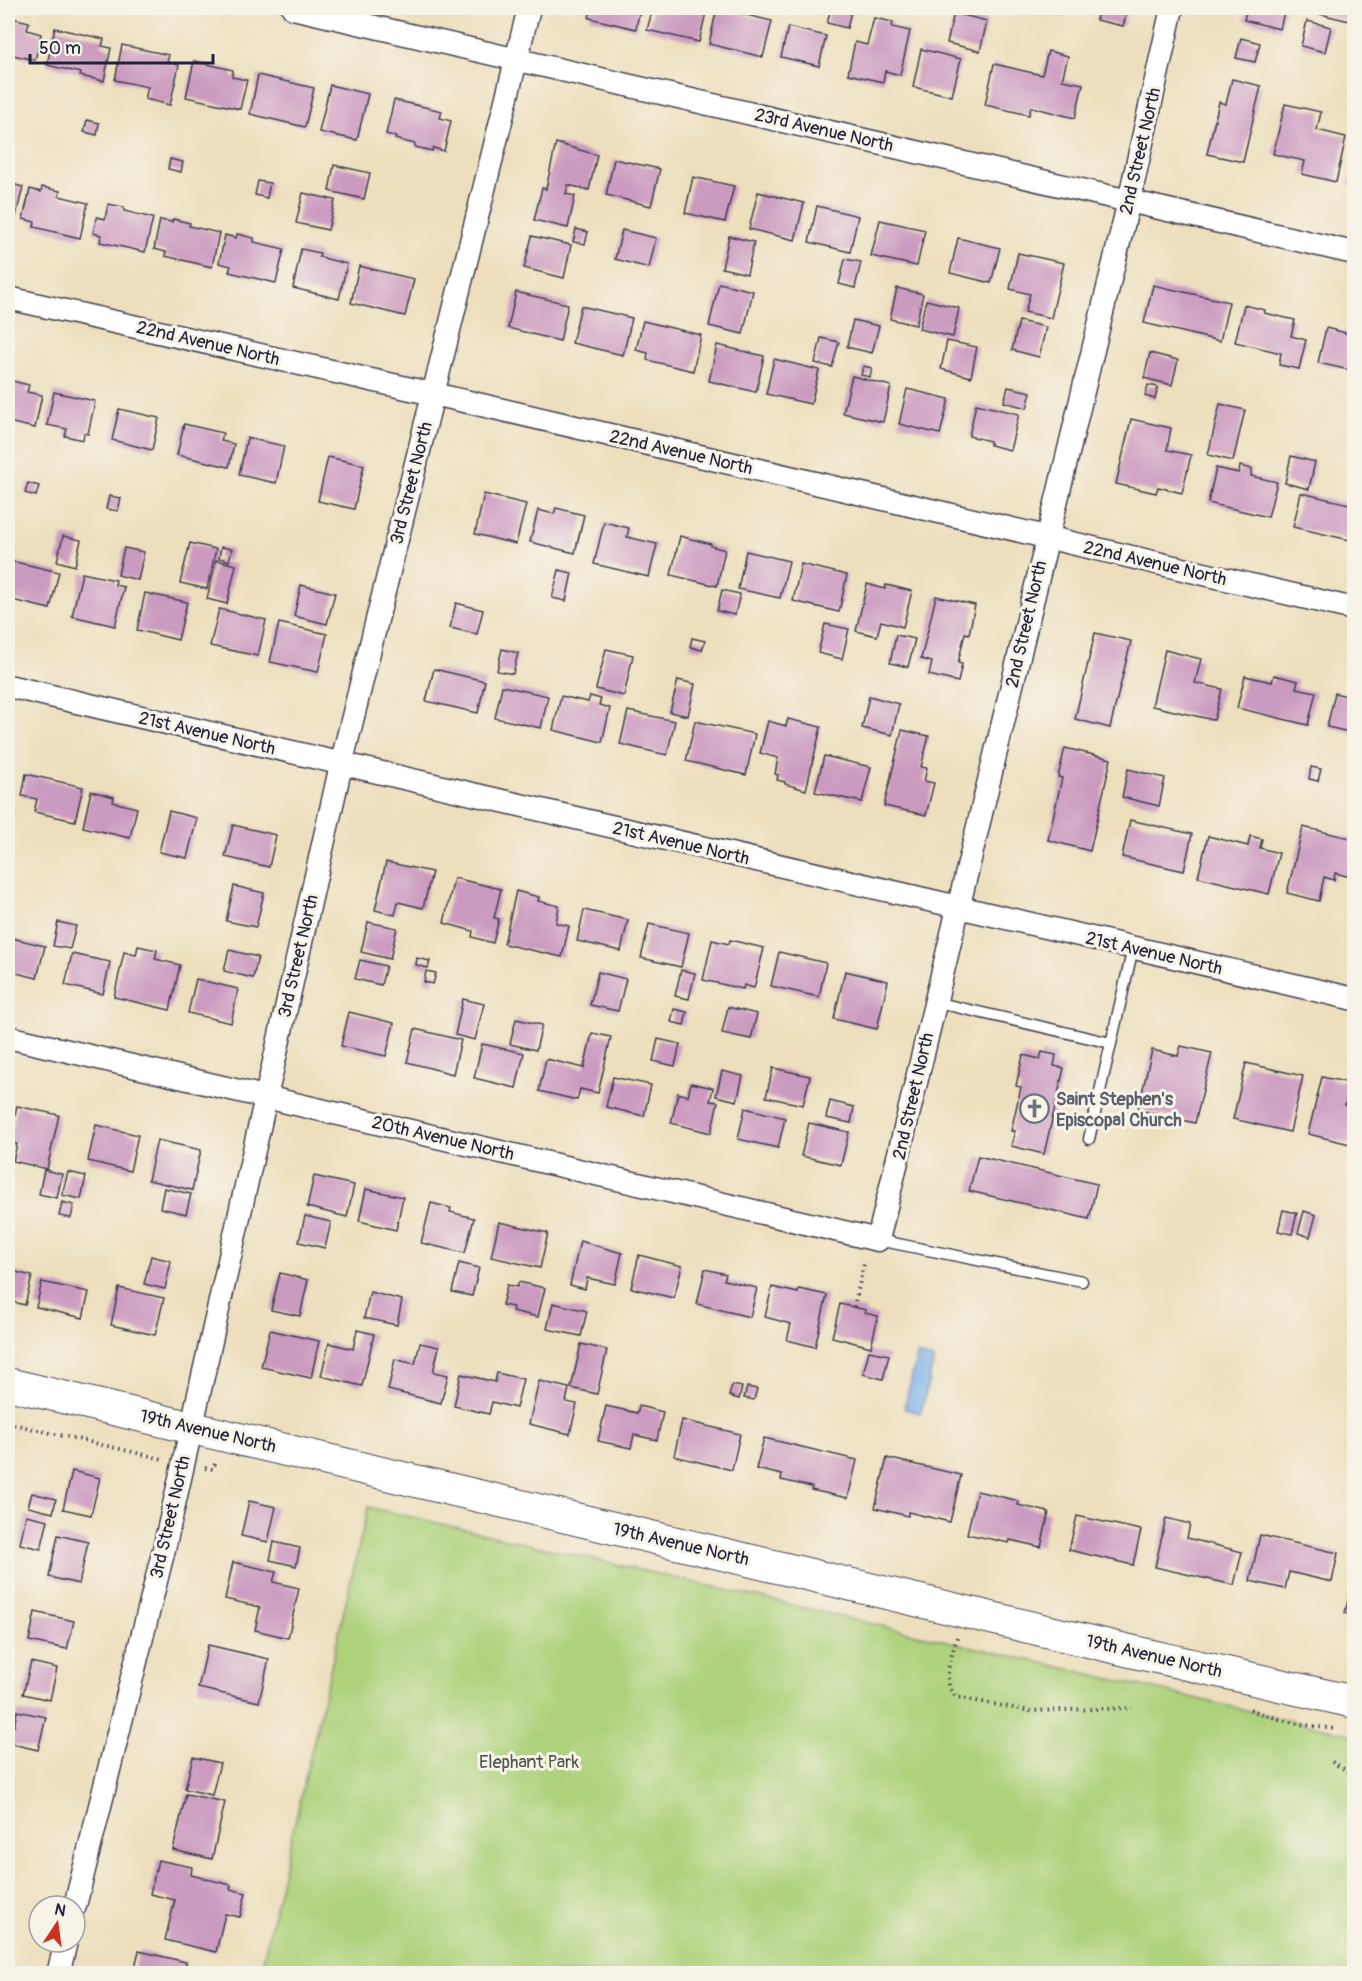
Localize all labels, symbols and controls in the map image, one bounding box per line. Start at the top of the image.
scale bar [30,27,213,65]
text: 50 m [39,37,81,60]
street label: 2nd Street North [1115,85,1166,217]
street label: 23rd Avenue North [752,103,895,158]
street label: 22nd Avenue North [134,316,282,371]
street label: 3rd Street North [385,419,438,547]
street label: 22nd Avenue North [607,425,755,480]
street label: 22nd Avenue North [1081,536,1229,591]
street label: 2nd Street North [1001,558,1052,690]
street label: 21st Avenue North [136,707,277,760]
street label: 21st Avenue North [610,817,751,870]
street label: 3rd Street North [273,892,324,1020]
street label: 21st Avenue North [1083,927,1224,980]
street label: 2nd Street North [888,1030,939,1162]
place label: Saint Stephen's Episcopal Church [1056,1088,1182,1132]
church icon: Saint Stephen's Episcopal Church [1019,1093,1051,1125]
street label: 20th Avenue North [370,1111,516,1166]
street label: 19th Avenue North [138,1405,278,1458]
street label: 3rd Street North [145,1453,196,1581]
street label: 19th Avenue North [611,1518,751,1571]
street label: 19th Avenue North [1084,1630,1224,1683]
park label: Elephant Park [479,1751,579,1774]
north arrow [27,1894,87,1954]
text: N [53,1899,68,1921]

